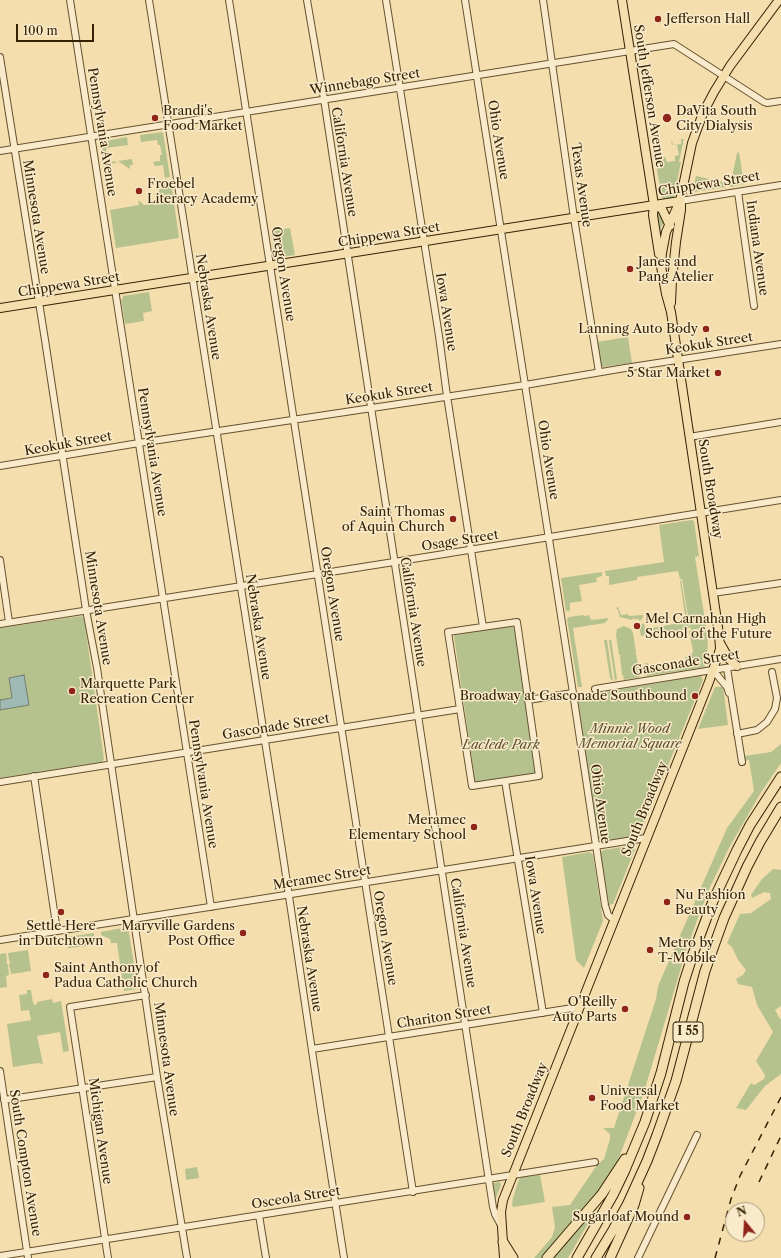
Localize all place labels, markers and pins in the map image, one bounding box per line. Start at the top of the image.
place label: Jefferson Hall [666,11,750,27]
marker: Jefferson Hall [653,14,663,24]
place label: Brandi's Food Market [163,103,242,134]
place label: DaVita South City Dialysis [676,103,757,134]
marker: DaVita South City Dialysis [661,112,673,124]
marker: Brandi's Food Market [150,113,160,123]
place label: Froebel Literacy Academy [147,176,258,207]
marker: Froebel Literacy Academy [134,186,144,196]
place label: Janes and Pang Atelier [638,254,714,285]
marker: Janes and Pang Atelier [625,264,635,274]
place label: Lanning Auto Body [578,321,698,337]
marker: Lanning Auto Body [701,324,711,334]
place label: 5 Star Market [627,365,710,381]
marker: 5 Star Market [713,368,723,378]
place label: Saint Thomas of Aquin Church [342,504,445,535]
marker: Saint Thomas of Aquin Church [448,514,458,524]
place label: Mel Carnahan High School of the Future [645,611,772,642]
marker: Mel Carnahan High School of the Future [632,621,642,631]
place label: Marquette Park Recreation Center [80,676,194,707]
marker: Marquette Park Recreation Center [67,686,77,696]
place label: Broadway at Gasconade Southbound [460,688,687,704]
marker: Broadway at Gasconade Southbound [690,691,700,701]
place label: Meramec Elementary School [348,812,466,843]
marker: Meramec Elementary School [469,822,479,832]
place label: Nu Fashion Beauty [675,887,746,918]
marker: Nu Fashion Beauty [662,897,672,907]
marker: Settle Here in Dutchtown [56,907,66,917]
place label: Settle Here in Dutchtown [19,918,103,949]
place label: Maryville Gardens Post Office [121,918,235,949]
marker: Maryville Gardens Post Office [238,928,248,938]
place label: Metro by T-Mobile [658,935,716,966]
marker: Metro by T-Mobile [645,945,655,955]
place label: Saint Anthony of Padua Catholic Church [54,960,198,991]
marker: Saint Anthony of Padua Catholic Church [41,970,51,980]
place label: O'Reilly Auto Parts [553,994,617,1025]
marker: O'Reilly Auto Parts [620,1004,630,1014]
place label: Universal Food Market [600,1083,679,1114]
marker: Universal Food Market [587,1093,597,1103]
place label: Sugarloaf Mound [572,1209,679,1225]
marker: Sugarloaf Mound [682,1212,692,1222]

